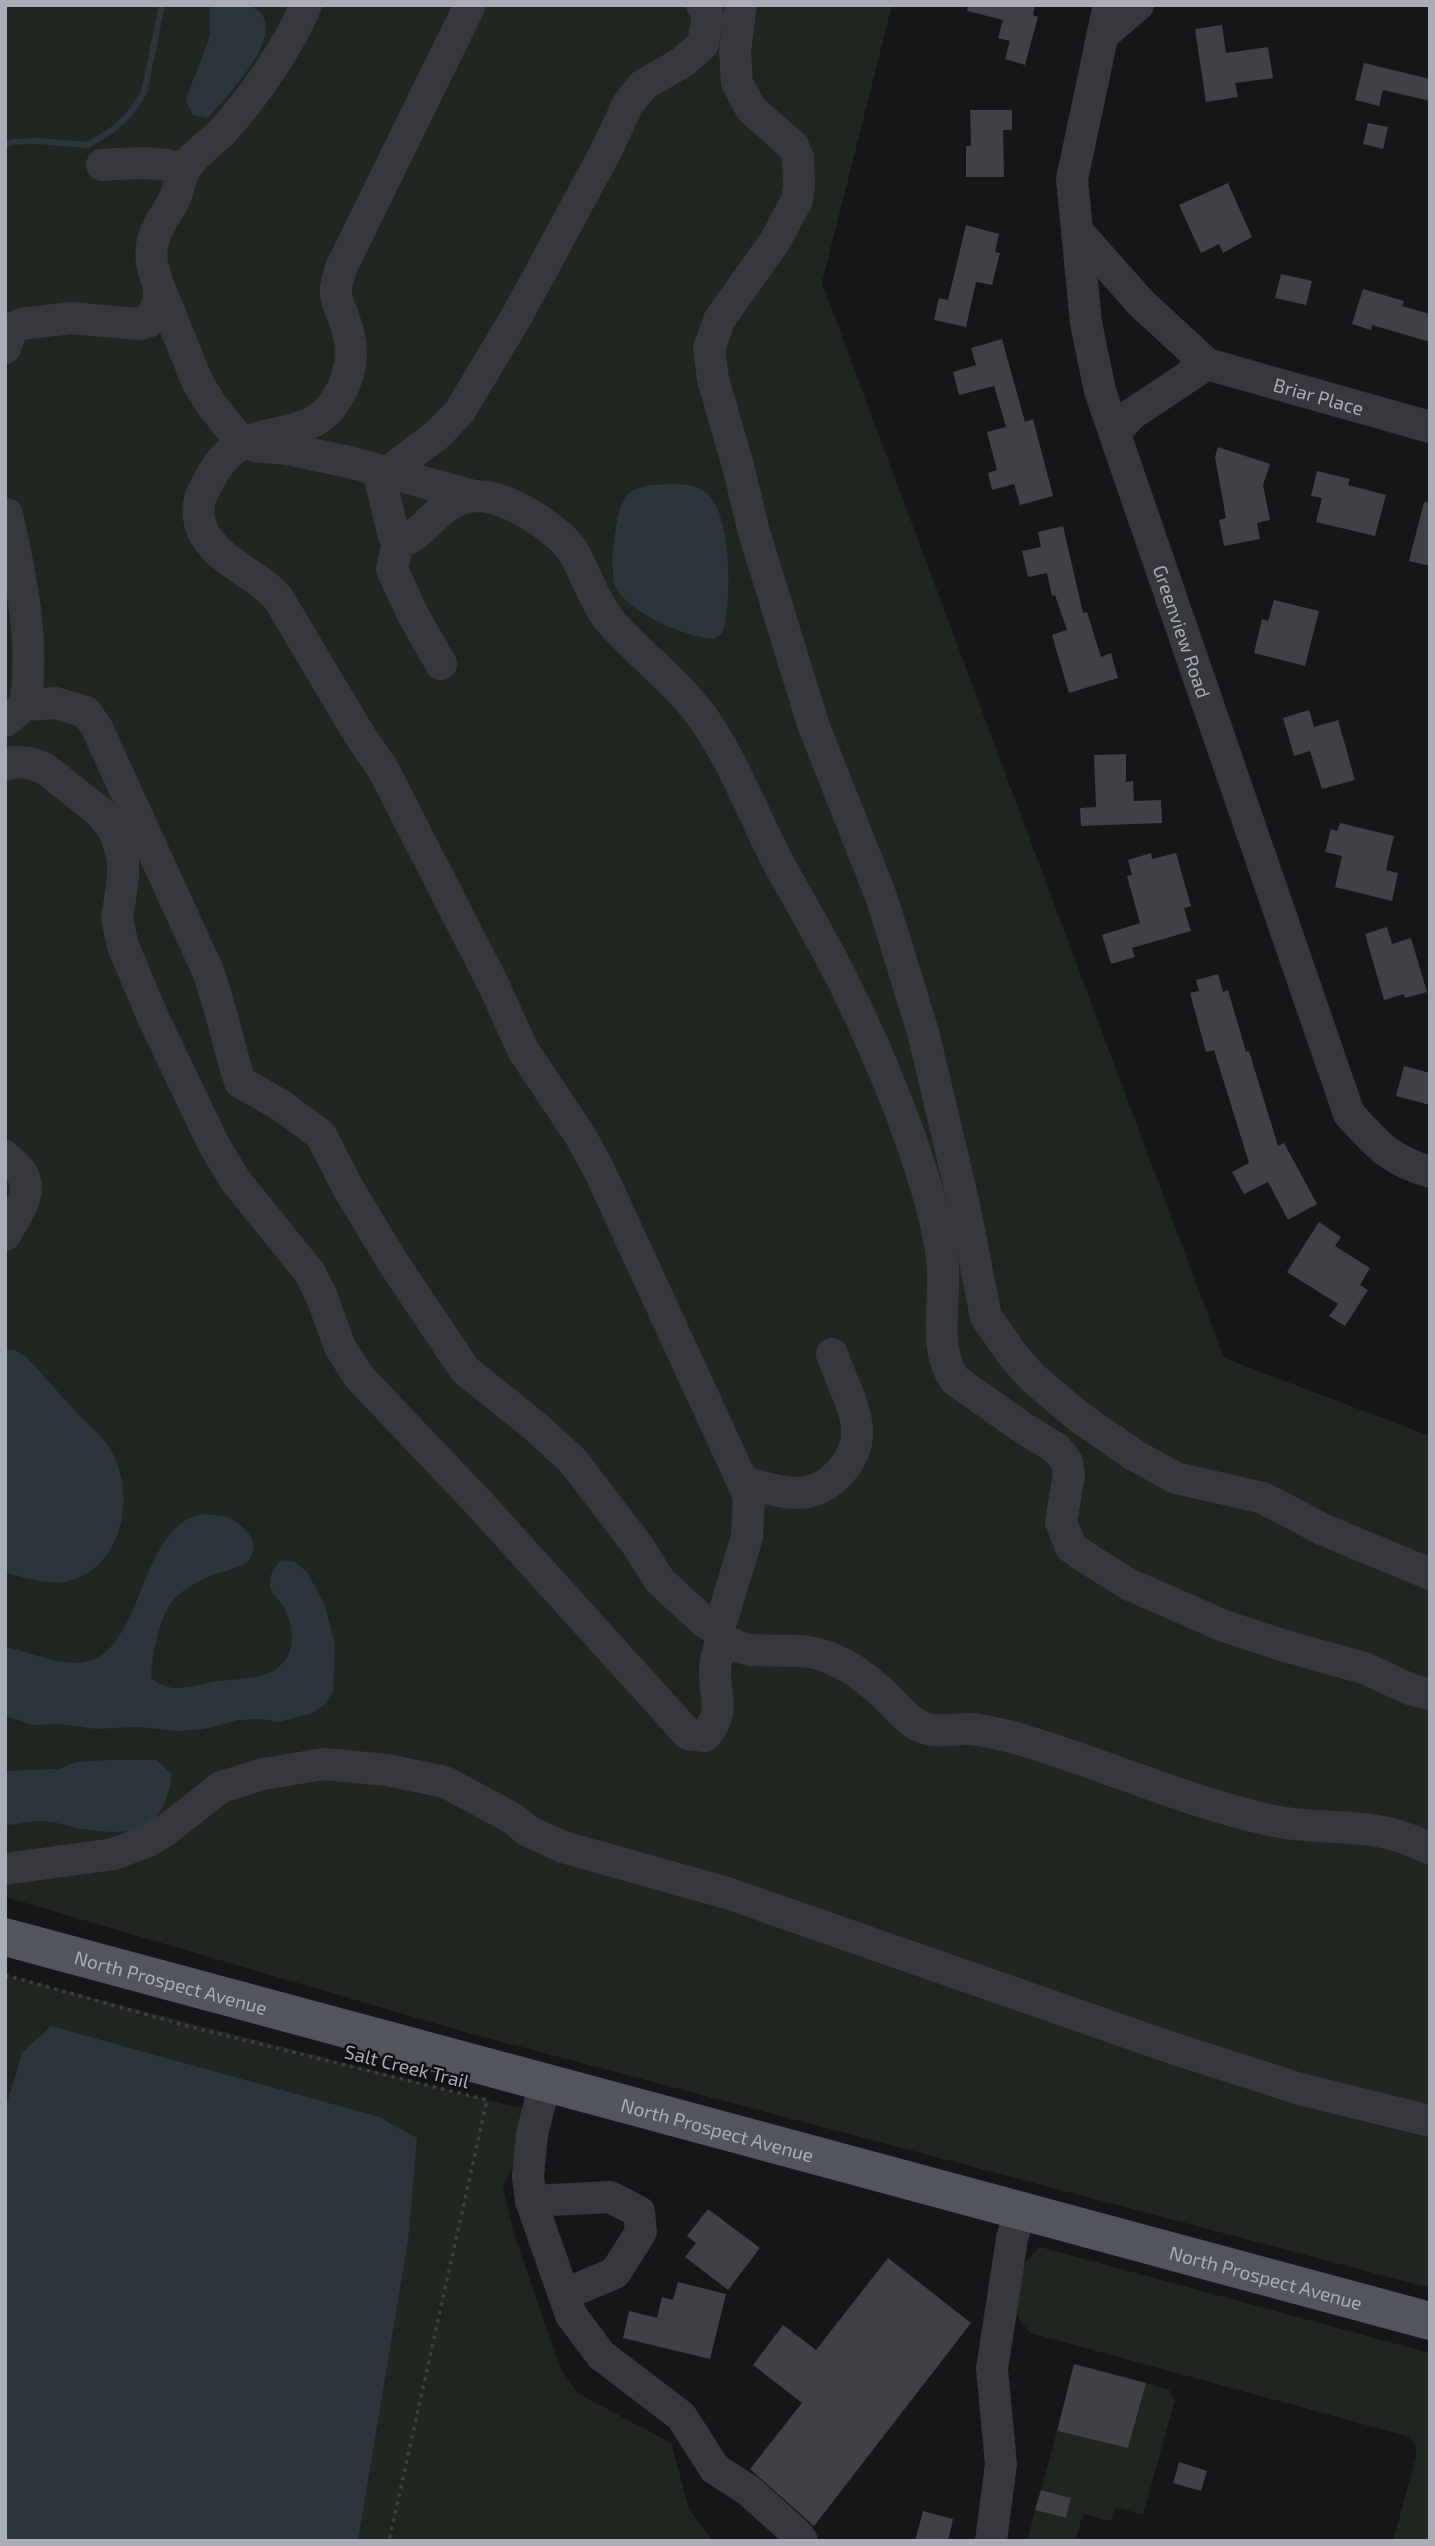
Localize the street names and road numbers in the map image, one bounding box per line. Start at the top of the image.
street label: Briar Place [1271,372,1367,419]
street label: Greenview Road [1149,562,1216,701]
street label: North Prospect Avenue [72,1945,270,2019]
street label: Salt Creek Trail [342,2039,472,2093]
street label: North Prospect Avenue [619,2092,817,2166]
street label: North Prospect Avenue [1167,2240,1365,2314]

